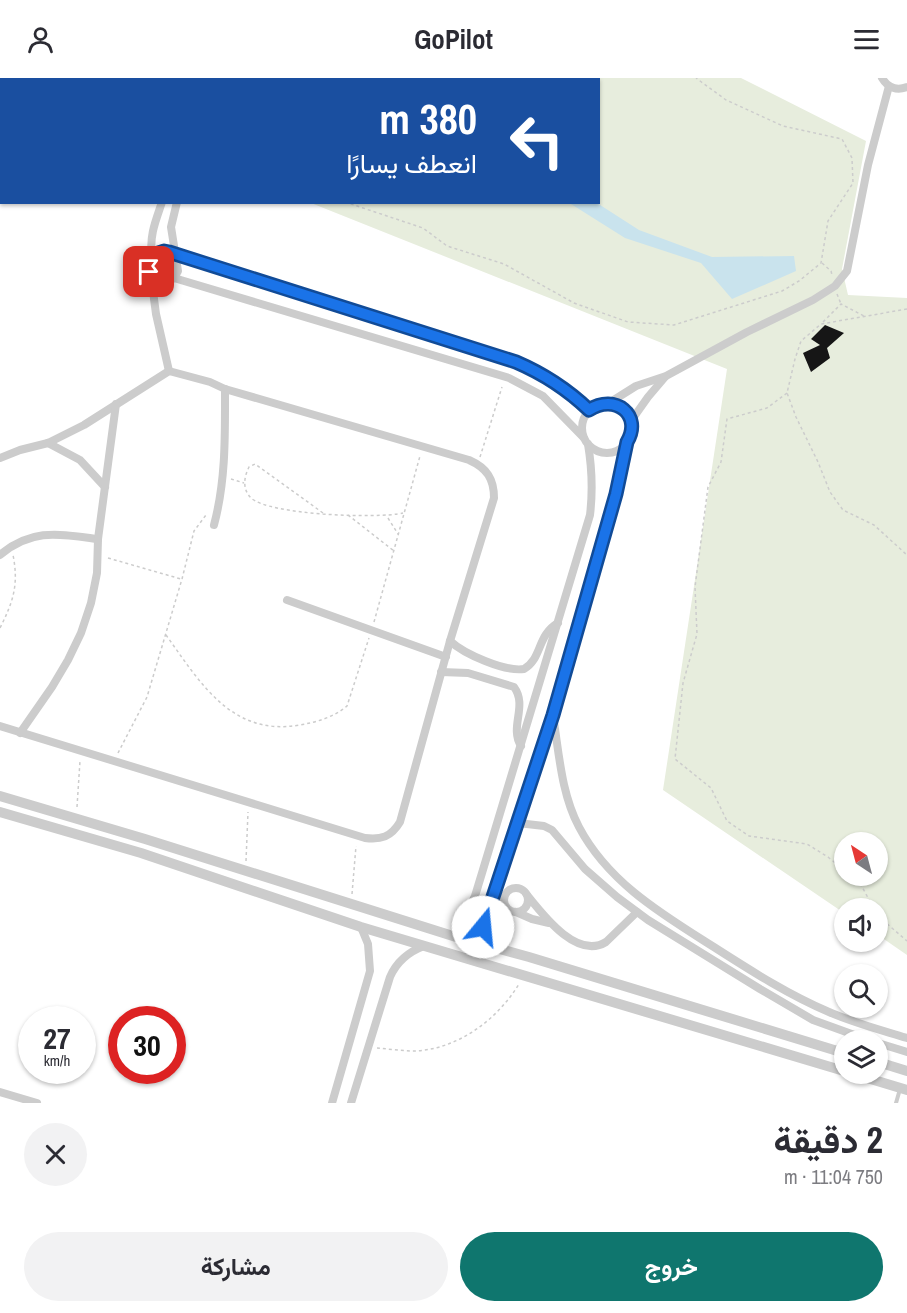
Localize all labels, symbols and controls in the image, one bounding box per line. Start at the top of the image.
text: GoPilot [414,21,493,57]
icon: person [24,23,57,56]
icon: menu [850,23,883,56]
text: 380 m [379,91,477,147]
icon: left [498,102,576,180]
text: انعطف يسارًا [346,145,477,181]
pin [123,246,174,297]
icon: arrive [132,255,165,288]
north arrow [834,832,888,886]
map controls [834,832,888,1084]
position arrow [451,895,515,959]
button: sound [834,898,888,952]
button: search [834,964,888,1018]
speed limit sign: 30 [108,1006,186,1084]
text: 27 [43,1018,71,1058]
button: layers [834,1030,888,1084]
text: km/h [44,1050,70,1071]
text: 2 دقيقة [773,1116,883,1164]
button: close [24,1123,87,1186]
text: 750 m · 11:04 [784,1163,883,1190]
button: مشاركة [24,1232,448,1301]
button: خروج [460,1232,883,1301]

